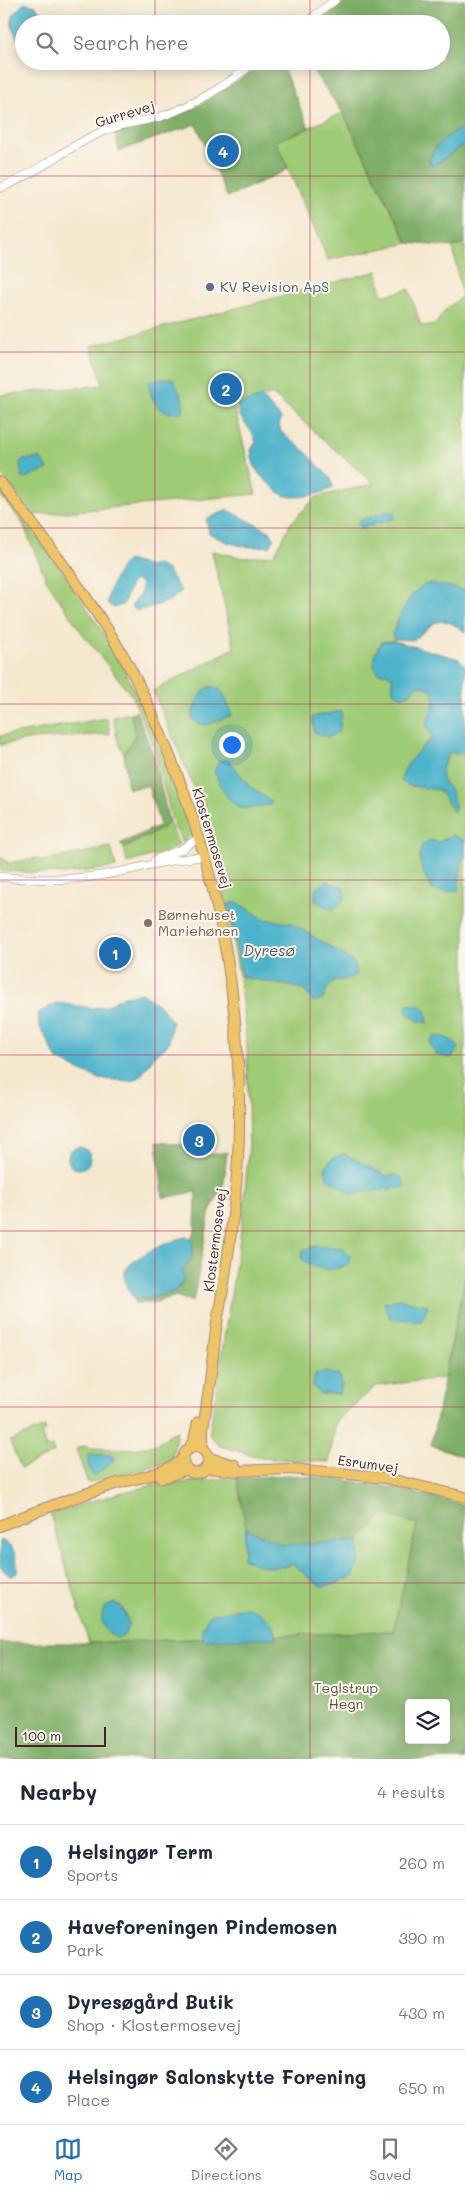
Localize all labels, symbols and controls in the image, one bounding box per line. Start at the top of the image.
search box [15,15,450,70]
icon: search [33,29,61,57]
text: Search here [73,30,189,55]
street label: Gurrevej [93,95,157,132]
pin: 4 [207,132,239,170]
place label: KV Revision ApS [220,277,329,296]
marker: KV Revision ApS [204,281,216,293]
pin: 2 [210,370,242,408]
your location [219,732,245,758]
street label: Klostermosevej [188,785,237,891]
place label: Børnehuset Mariehønen [158,905,238,940]
marker: Børnehuset Mariehønen [142,917,154,929]
pin: 1 [99,934,131,972]
water label: Dyresø [243,940,295,960]
pin: 3 [183,1121,215,1159]
street label: Klostermosevej [199,1187,230,1293]
street label: Esrumvej [336,1450,400,1477]
park label: Teglstrup Hegn [314,1678,378,1713]
map controls [405,1699,450,1744]
button: layers [405,1699,450,1744]
scale bar [15,1724,106,1747]
text: 100 m [22,1726,61,1745]
text: Nearby [20,1778,97,1805]
text: 4 results [377,1781,445,1802]
text: Helsingør Term [67,1839,213,1864]
text: 1 [32,1852,40,1873]
text: 260 m [399,1852,445,1873]
text: Sports [67,1864,118,1885]
text: Haveforeningen Pindemosen [67,1914,337,1939]
text: 2 [32,1927,40,1948]
text: 390 m [398,1927,445,1948]
text: Park [67,1939,103,1960]
text: Dyresøgård Butik [67,1989,234,2014]
text: 3 [31,2002,41,2023]
text: 430 m [398,2002,445,2023]
text: Shop · Klostermosevej [67,2014,241,2035]
text: Helsingør Salonskytte Forening [67,2064,366,2089]
text: 4 [31,2077,41,2098]
text: 650 m [398,2077,445,2098]
text: Place [67,2089,110,2110]
tab: Map [54,2135,82,2184]
tab: Directions [190,2135,262,2184]
tab: Saved [369,2135,411,2184]

